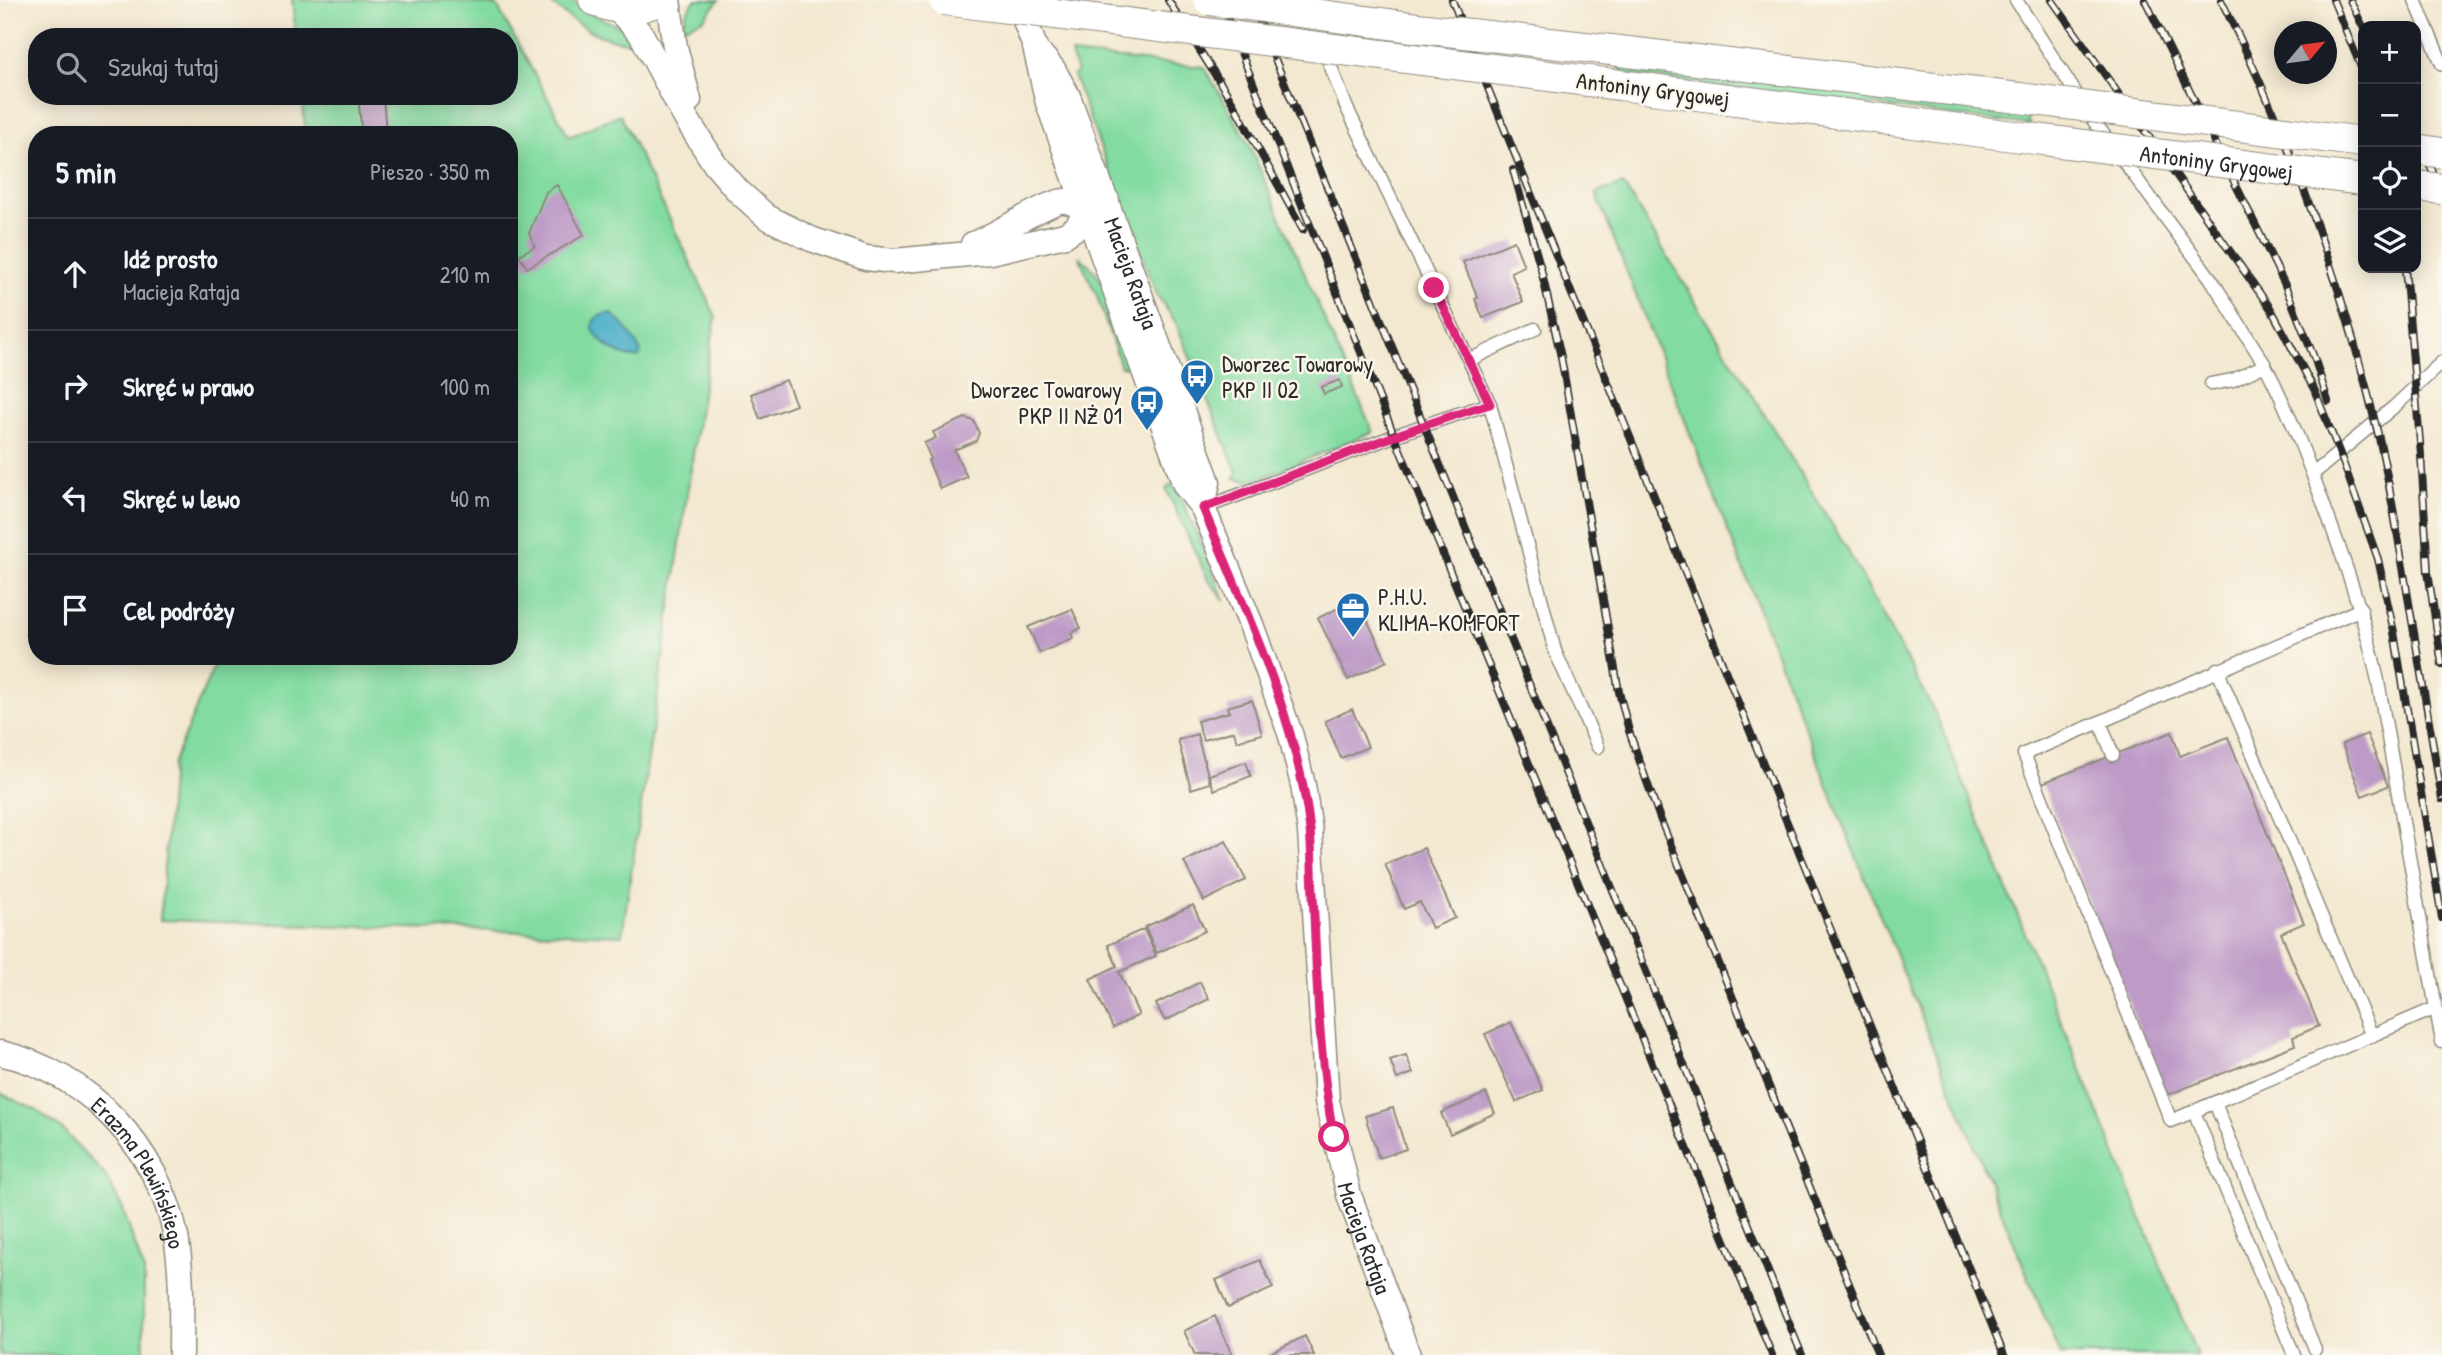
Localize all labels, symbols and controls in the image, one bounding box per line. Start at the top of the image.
north arrow [2274,21,2337,84]
map controls [2358,21,2421,273]
button: + [2358,21,2421,84]
search box [28,28,518,105]
icon: search [52,48,90,86]
text: Szukaj tutaj [108,49,219,84]
street label: Antoniny Grygowej [1575,64,1731,114]
button: − [2358,84,2421,147]
street label: Antoniny Grygowej [2138,137,2295,187]
button: locate [2358,147,2421,210]
text: 5 min [56,152,116,192]
text: Pieszo · 350 m [370,156,490,187]
button: layers [2358,210,2421,273]
street label: Macieja Rataja [1098,213,1167,333]
text: Idź prosto [123,241,217,276]
icon: ahead [56,255,94,293]
text: 210 m [440,259,490,290]
route end [1418,272,1449,303]
text: Macieja Rataja [123,276,239,307]
place label: Dworzec Towarowy PKP II 02 [1222,348,1373,405]
bus stop icon: Dworzec Towarowy PKP II 02 [1178,357,1216,406]
icon: right [56,367,94,405]
text: Skręć w prawo [123,369,254,404]
text: 100 m [440,371,490,402]
place label: Dworzec Towarowy PKP II NŻ 01 [971,374,1122,431]
bus stop icon: Dworzec Towarowy PKP II NŻ 01 [1128,383,1166,432]
icon: left [56,479,94,517]
text: Skręć w lewo [123,481,240,516]
text: 40 m [450,483,490,514]
place label: P.H.U. KLIMA-KOMFORT [1378,581,1520,638]
office icon: P.H.U. KLIMA-KOMFORT [1334,590,1372,639]
icon: arrive [56,591,94,629]
text: Cel podróży [123,593,235,628]
street label: Erazma Plewińskiego [85,1089,193,1251]
route start [1318,1121,1349,1152]
street label: Macieja Rataja [1331,1179,1399,1298]

